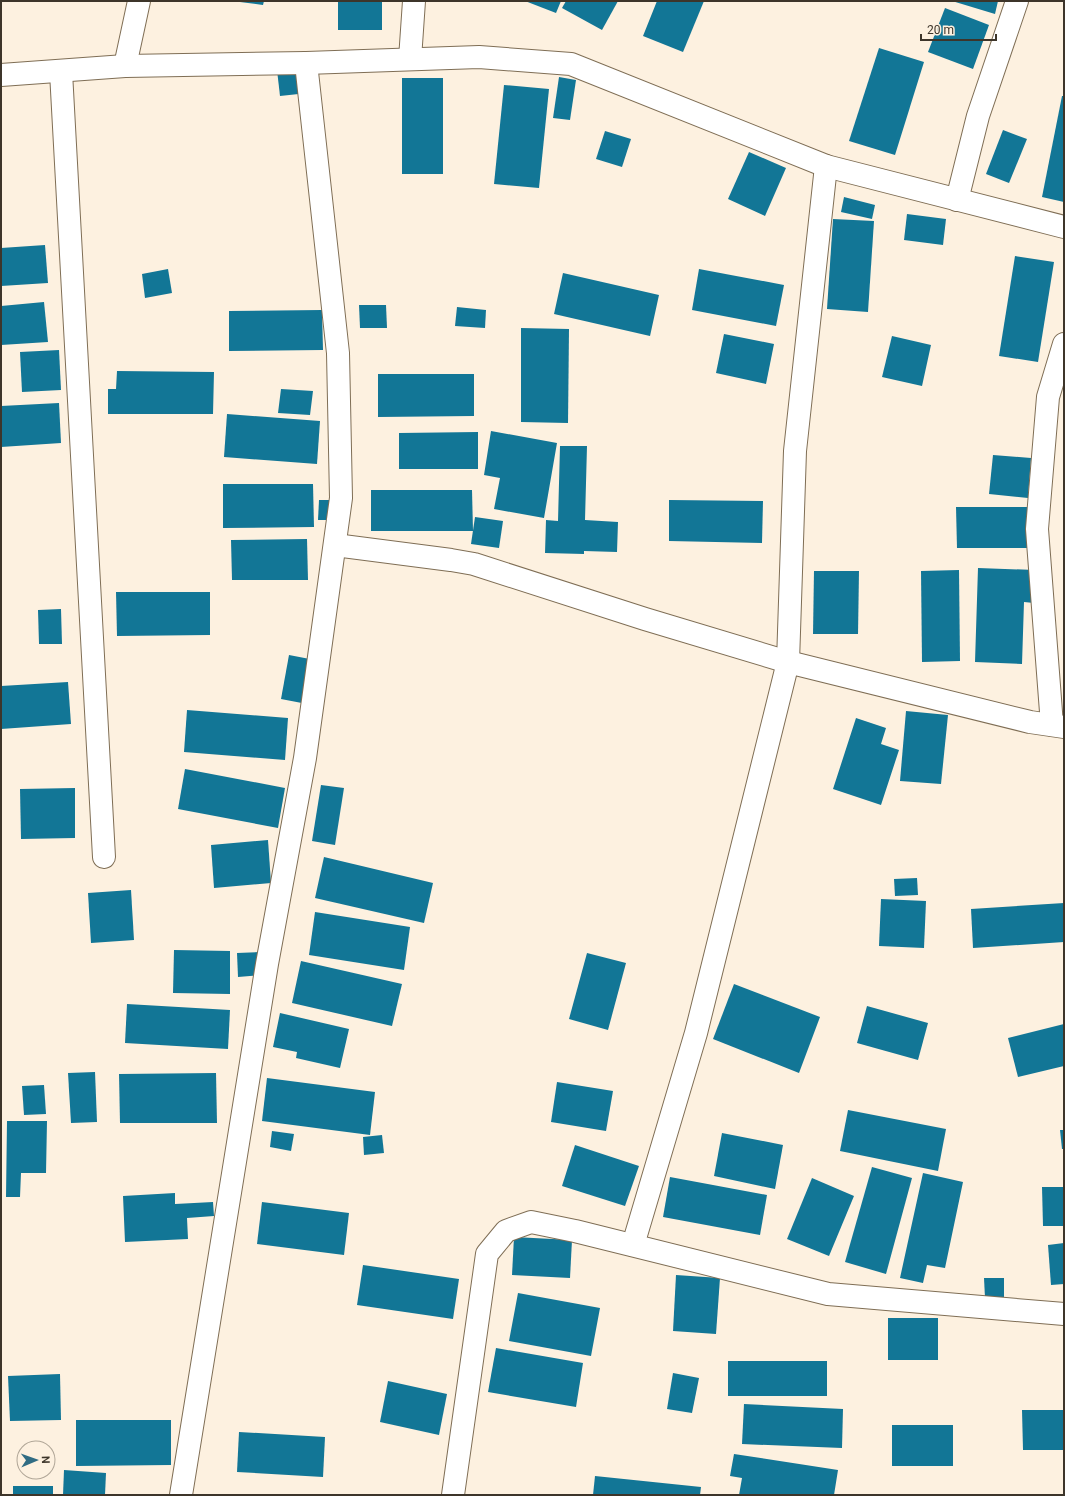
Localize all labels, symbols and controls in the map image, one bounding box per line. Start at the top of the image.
scale bar [921,16,996,42]
text: 20 m [927,23,954,37]
north arrow [16,1440,56,1480]
text: N [39,1456,52,1464]

